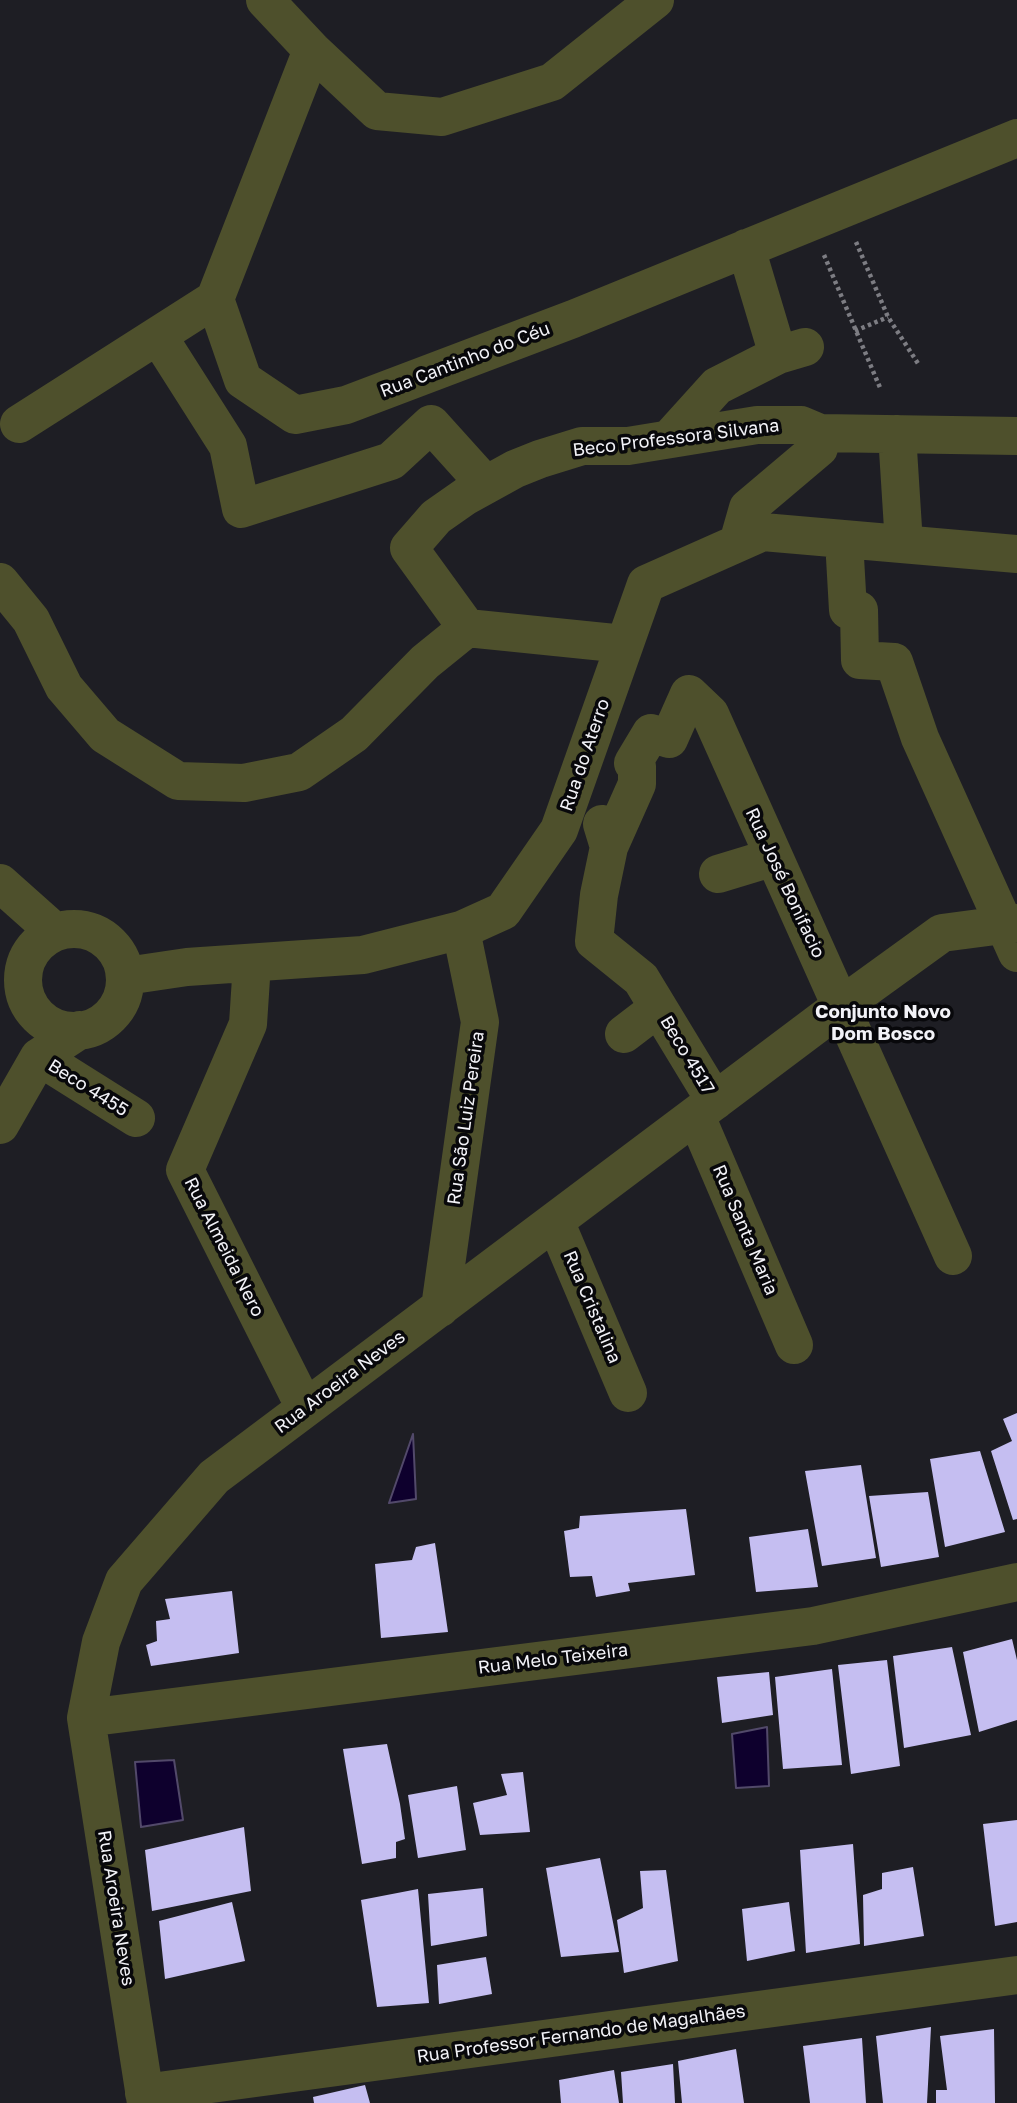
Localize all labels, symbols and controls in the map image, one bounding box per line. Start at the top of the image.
street label: Rua Cantinho do Céu [377,318,553,402]
street label: Beco Professora Silvana [572,415,780,461]
street label: Rua do Aterro [556,696,614,814]
street label: Rua José Bonifacio [741,804,829,962]
district label: Conjunto Novo Dom Bosco [815,1001,951,1045]
street label: Beco 4517 [655,1012,719,1098]
street label: Rua São Luiz Pereira [443,1030,489,1206]
street label: Beco 4455 [44,1055,132,1121]
street label: Rua Santa Maria [708,1162,782,1298]
street label: Rua Almeida Nero [180,1174,268,1320]
street label: Rua Cristalina [559,1247,625,1367]
street label: Rua Aroeira Neves [271,1326,409,1438]
street label: Rua Melo Teixeira [477,1639,629,1679]
street label: Rua Aroeira Neves [93,1829,139,1987]
street label: Rua Professor Fernando de Magalhães [415,2000,747,2068]

